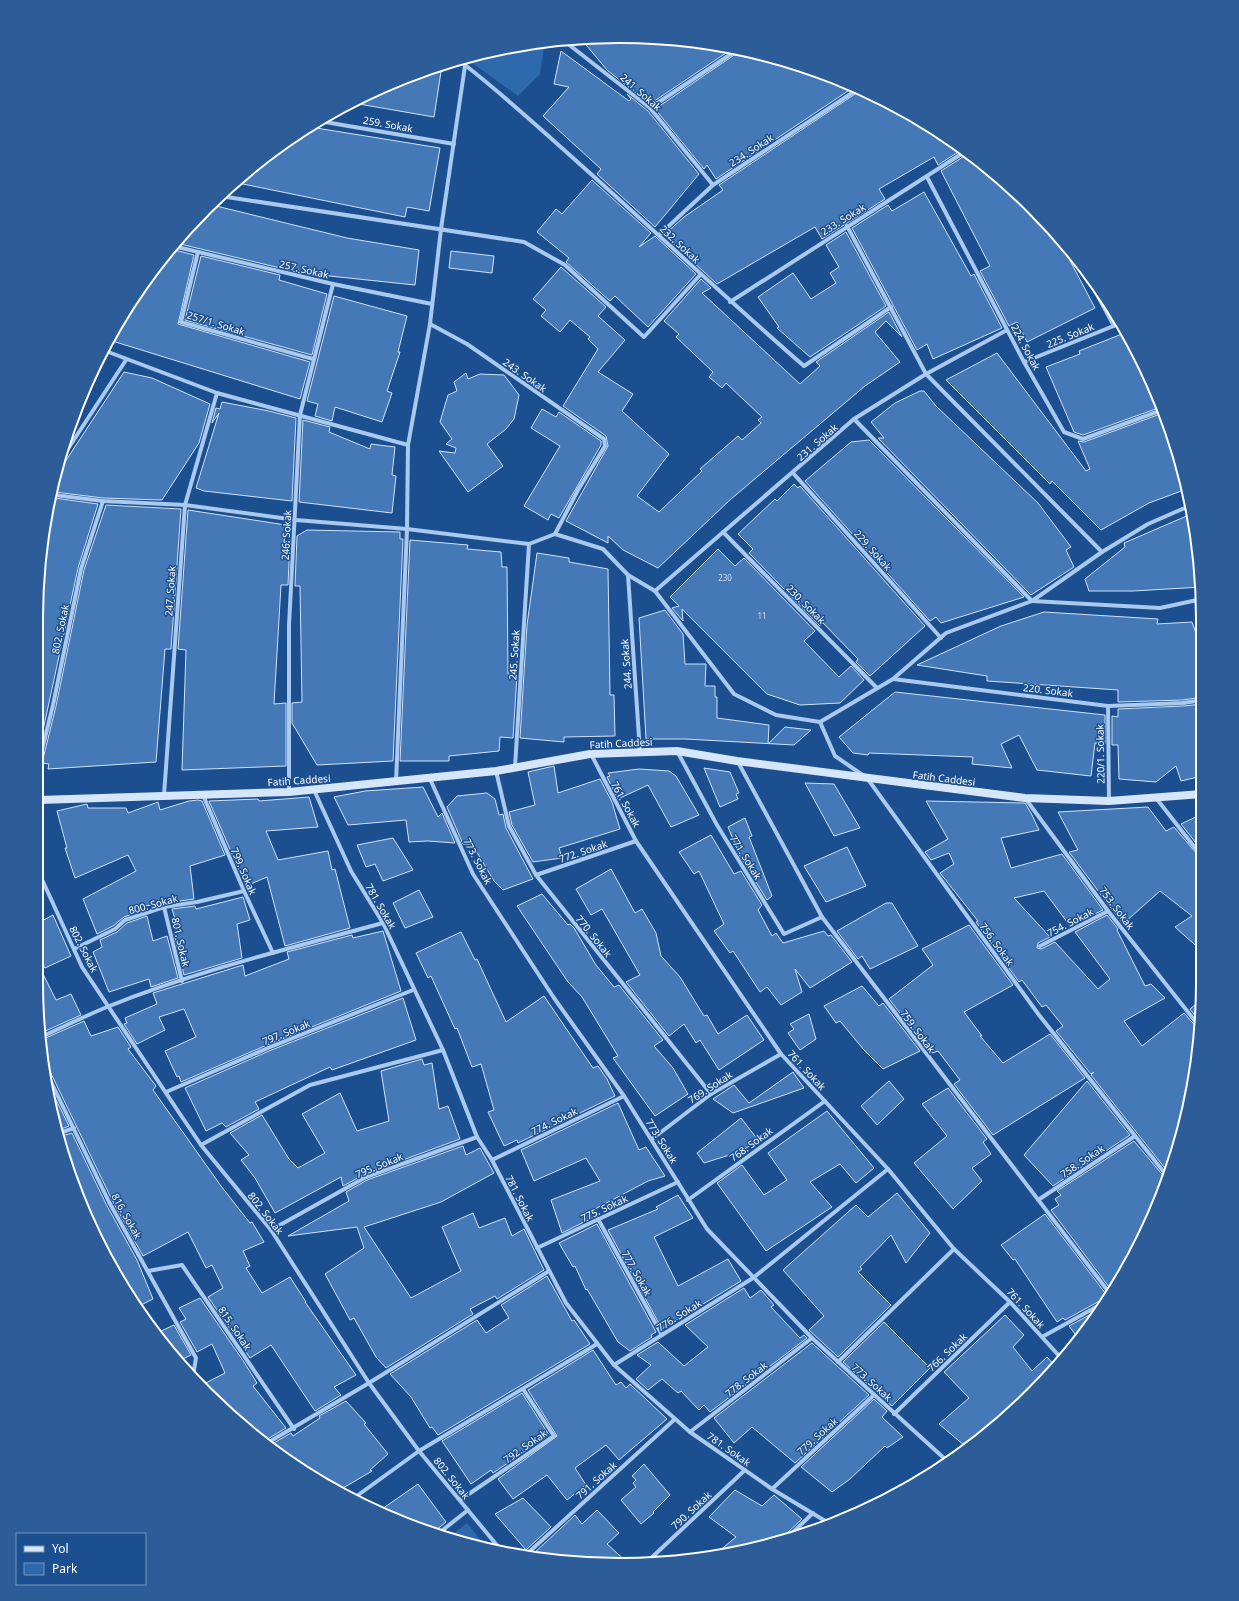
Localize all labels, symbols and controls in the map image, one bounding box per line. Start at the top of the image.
street label: 241. Sokak [617,70,665,114]
street label: 259. Sokak [362,113,415,135]
street label: 234. Sokak [726,130,776,170]
street label: 233. Sokak [818,199,869,238]
street label: 232. Sokak [657,222,704,267]
street label: 257. Sokak [278,257,331,282]
street label: 257/1. Sokak [185,308,247,339]
street label: 225. Sokak [1044,319,1097,351]
street label: 224. Sokak [1008,322,1044,373]
street label: 243. Sokak [500,355,550,396]
street label: 231. Sokak [793,420,841,464]
street label: 246. Sokak [278,509,294,560]
street label: 229. Sokak [851,527,895,574]
street label: 247. Sokak [161,565,179,617]
house number: 230 [718,572,732,583]
street label: 230. Sokak [783,581,829,627]
street label: 802. Sokak [48,602,72,655]
house number: 11 [757,610,767,621]
street label: 245. Sokak [505,629,523,681]
street label: 244. Sokak [617,638,635,690]
street label: 220. Sokak [1022,680,1074,700]
street label: 220/1. Sokak [1092,723,1108,784]
street label: Fatih Caddesi [589,734,653,752]
street label: Fatih Caddesi [912,767,976,789]
street label: Fatih Caddesi [267,771,331,789]
street label: 761. Sokak [608,779,644,830]
street label: 771. Sokak [727,832,766,883]
street label: 773. Sokak [460,835,496,887]
street label: 772. Sokak [557,836,610,866]
street label: 799. Sokak [228,845,261,897]
street label: 781. Sokak [362,881,400,932]
street label: 753. Sokak [1096,884,1138,933]
street label: 800. Sokak [127,891,180,917]
street label: 754. Sokak [1044,904,1096,940]
street label: 770. Sokak [573,912,616,960]
street label: 801. Sokak [169,916,194,969]
street label: 756. Sokak [977,920,1018,969]
street label: 802. Sokak [66,923,102,975]
street label: 759. Sokak [897,1007,939,1056]
street label: 797. Sokak [260,1016,313,1048]
street label: 761. Sokak [785,1047,830,1094]
street label: 769. Sokak [685,1067,735,1107]
street label: 774. Sokak [528,1103,580,1138]
street label: 773. Sokak [643,1116,682,1167]
street label: 768. Sokak [727,1123,776,1164]
street label: 758. Sokak [1057,1141,1107,1181]
street label: 795. Sokak [353,1149,406,1181]
street label: 781. Sokak [502,1172,538,1224]
street label: 802. Sokak [245,1189,287,1238]
street label: 816. Sokak [109,1191,146,1242]
street label: 775. Sokak [578,1191,630,1225]
street label: 777. Sokak [619,1248,656,1299]
street label: 761. Sokak [1004,1285,1049,1332]
street label: 776. Sokak [654,1295,705,1334]
street label: 815. Sokak [215,1303,255,1353]
street label: 766. Sokak [924,1329,970,1374]
street label: 778. Sokak [722,1358,771,1400]
street label: 773. Sokak [849,1360,896,1404]
street label: 779. Sokak [794,1414,841,1458]
street label: 792. Sokak [500,1425,550,1466]
street label: 781. Sokak [704,1429,754,1470]
street label: 802. Sokak [431,1454,474,1502]
street label: 791. Sokak [573,1458,620,1502]
street label: 790. Sokak [668,1487,715,1532]
legend [16,1533,146,1585]
text: Yol [52,1540,69,1557]
text: Park [52,1560,78,1577]

